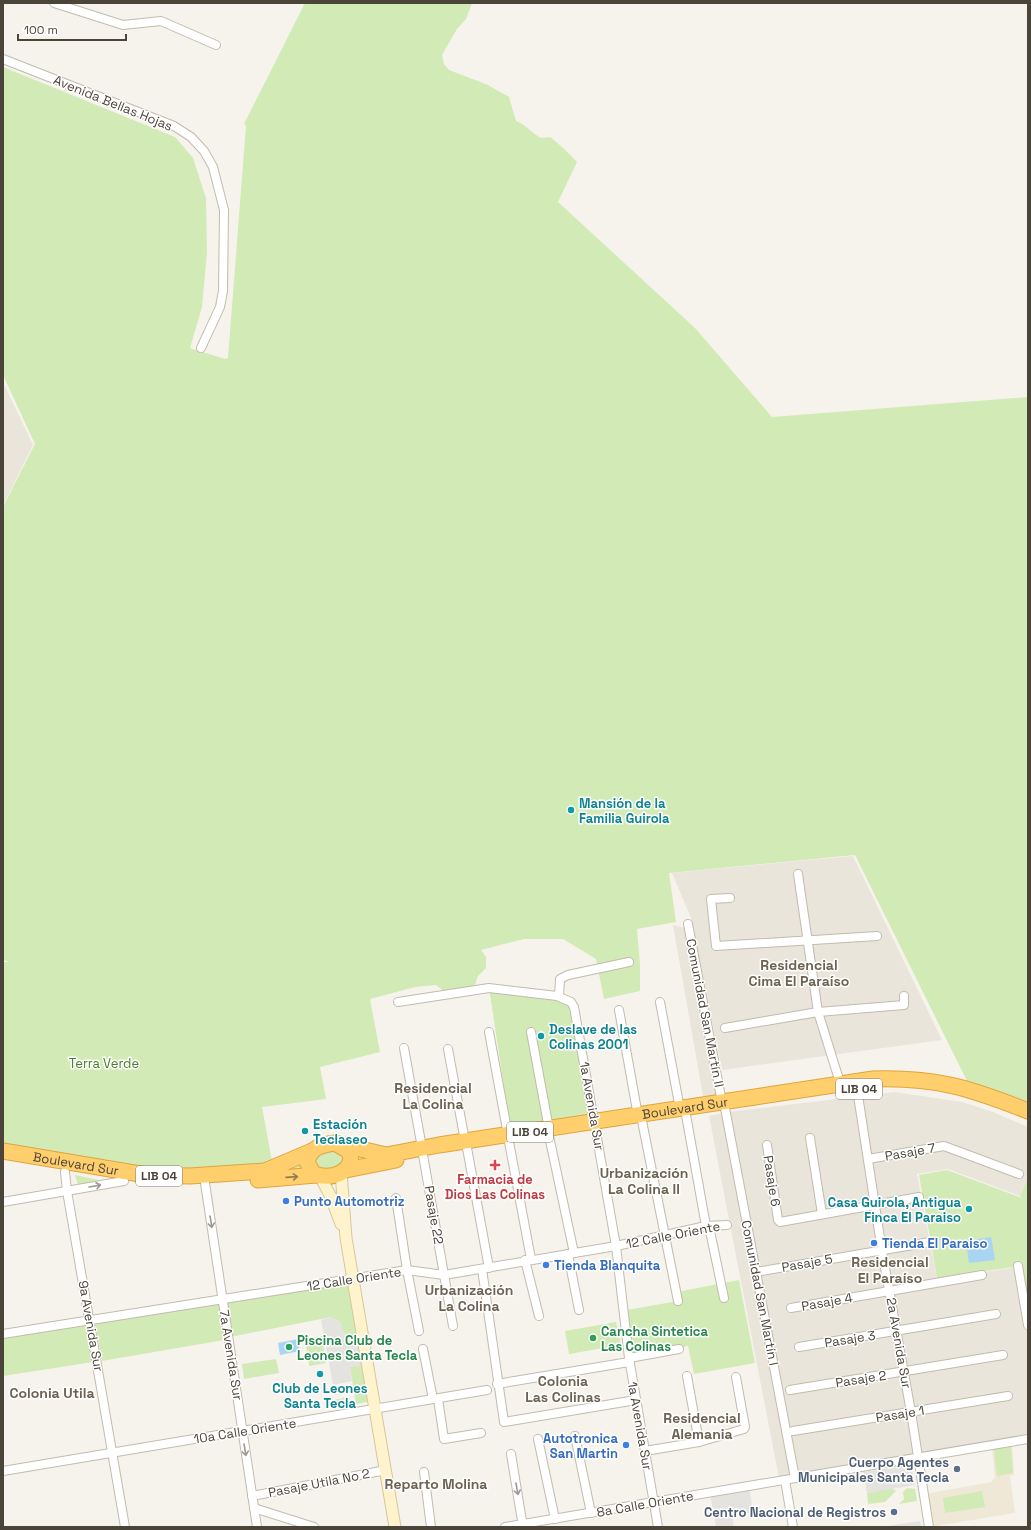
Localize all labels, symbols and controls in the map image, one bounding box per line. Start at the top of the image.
scale bar [18,16,126,42]
text: 100 m [24,22,58,38]
street label: Avenida Bellas Hojas [51,71,175,135]
place label: Mansión de la Familia Guirola [579,795,670,827]
marker: Mansión de la Familia Guirola [566,805,576,815]
street label: Comunidad San Martín II [682,937,728,1089]
district label: Residencial Cima El Paraíso [749,956,849,990]
place label: Deslave de las Colinas 2001 [549,1021,637,1053]
marker: Deslave de las Colinas 2001 [536,1031,546,1041]
park label: Terra Verde [69,1055,139,1072]
street label: 1a Avenida Sur [576,1060,608,1152]
district label: Residencial La Colina [394,1079,472,1113]
road number: LIB 04 [836,1079,882,1099]
street label: Boulevard Sur [641,1093,729,1123]
place label: Estación Teclaseo [313,1116,368,1148]
road number: LIB 04 [507,1122,553,1142]
marker: Estación Teclaseo [300,1126,310,1136]
street label: Pasaje 7 [883,1139,937,1165]
street label: Boulevard Sur [32,1148,120,1179]
street label: Pasaje 6 [760,1154,784,1208]
marker: Farmacia de Dios Las Colinas [490,1160,500,1170]
district label: Urbanización La Colina II [600,1164,688,1198]
road number: LIB 04 [136,1166,182,1186]
place label: Farmacia de Dios Las Colinas [445,1171,545,1203]
one-way arrow [285,1173,298,1180]
one-way arrow [89,1182,102,1190]
street label: Pasaje 22 [420,1184,448,1246]
place label: Punto Automotriz [294,1193,405,1210]
place label: Casa Guirola, Antigua Finca El Paraiso [828,1194,961,1226]
marker: Punto Automotriz [281,1196,291,1206]
marker: Casa Guirola, Antigua Finca El Paraiso [964,1204,974,1214]
one-way arrow [207,1215,215,1228]
street label: 12 Calle Oriente [624,1218,722,1252]
street label: Comunidad San Martín I [738,1219,782,1367]
place label: Tienda El Paraiso [882,1235,988,1252]
marker: Tienda El Paraiso [869,1238,879,1248]
street label: Pasaje 5 [780,1250,834,1276]
district label: Residencial El Paraíso [851,1253,929,1287]
place label: Tienda Blanquita [554,1257,661,1274]
marker: Tienda Blanquita [541,1260,551,1270]
street label: 12 Calle Oriente [305,1263,403,1295]
street label: 9a Avenida Sur [75,1279,107,1373]
district label: Urbanización La Colina [425,1281,513,1315]
street label: Pasaje 4 [800,1289,854,1315]
street label: 2a Avenida Sur [883,1296,915,1390]
street label: 7a Avenida Sur [215,1308,247,1402]
place label: Cancha Sintetica Las Colinas [601,1323,708,1355]
street label: Pasaje 3 [823,1327,877,1351]
place label: Piscina Club de Leones Santa Tecla [297,1332,418,1364]
marker: Cancha Sintetica Las Colinas [588,1333,598,1343]
marker: Piscina Club de Leones Santa Tecla [284,1342,294,1352]
street label: Pasaje 2 [834,1367,888,1391]
marker: Club de Leones Santa Tecla [315,1369,325,1379]
district label: Colonia Las Colinas [525,1372,601,1406]
place label: Club de Leones Santa Tecla [272,1380,368,1412]
street label: 1a Avenida Sur [624,1380,656,1472]
district label: Colonia Utila [9,1384,95,1402]
street label: Pasaje 1 [874,1402,926,1426]
district label: Residencial Alemania [663,1409,741,1443]
street label: 10a Calle Oriente [193,1415,297,1447]
place label: Autotronica San Martin [543,1430,618,1462]
marker: Autotronica San Martin [621,1440,631,1450]
one-way arrow [241,1443,249,1456]
place label: Cuerpo Agentes Municipales Santa Tecla [798,1454,949,1486]
marker: Cuerpo Agentes Municipales Santa Tecla [952,1464,962,1474]
street label: Pasaje Utila No 2 [267,1465,371,1501]
district label: Reparto Molina [385,1475,487,1493]
one-way arrow [513,1482,521,1495]
street label: 8a Calle Oriente [595,1487,695,1521]
place label: Centro Nacional de Registros [704,1504,886,1521]
marker: Centro Nacional de Registros [889,1507,899,1517]

